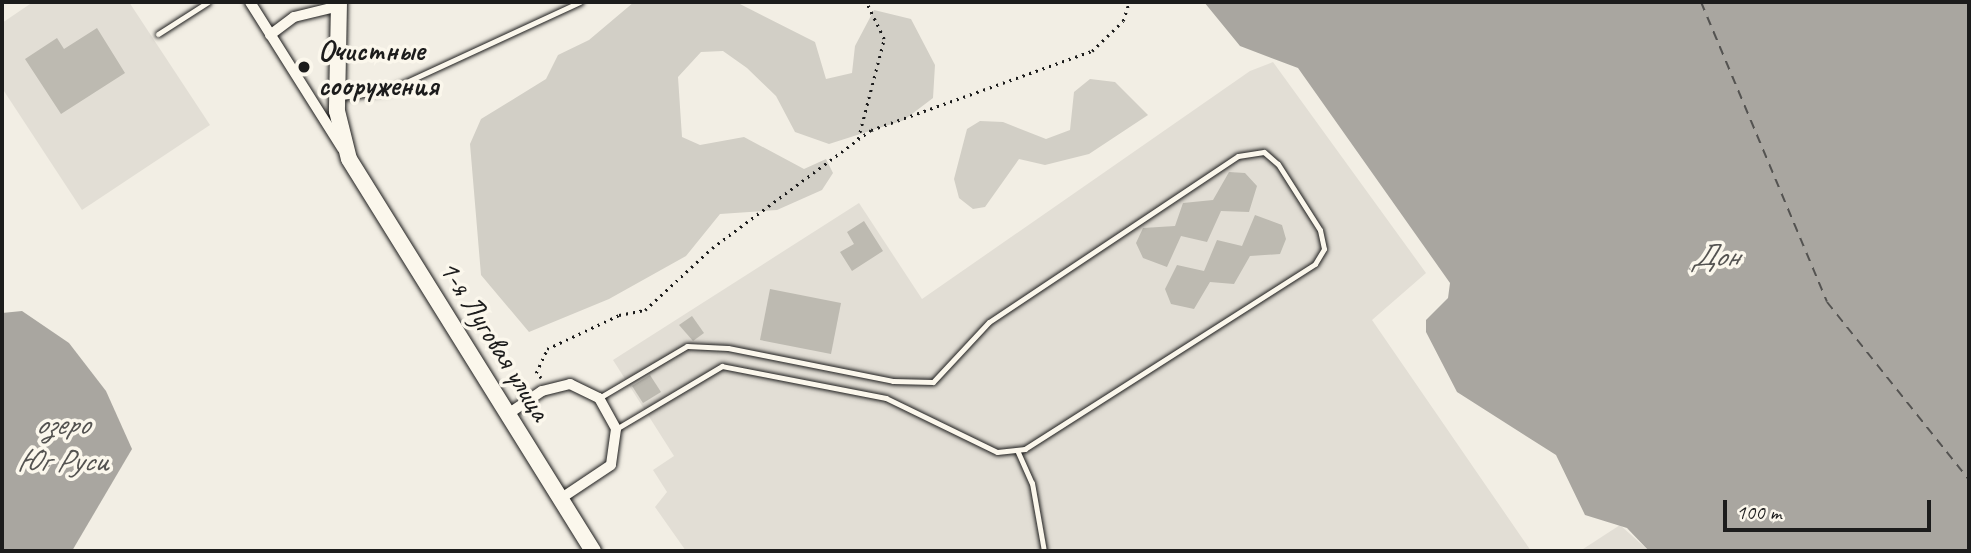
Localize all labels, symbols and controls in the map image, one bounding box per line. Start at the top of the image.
place label: Очистные сооружения [318,32,438,102]
marker: Очистные сооружения [296,59,312,75]
water label: Дон [1691,237,1739,275]
street label: 1-я Луговая улица [431,252,559,428]
water label: озеро Юг Руси [17,406,107,481]
scale bar [1726,486,1934,530]
text: 100 m [1736,499,1781,525]

